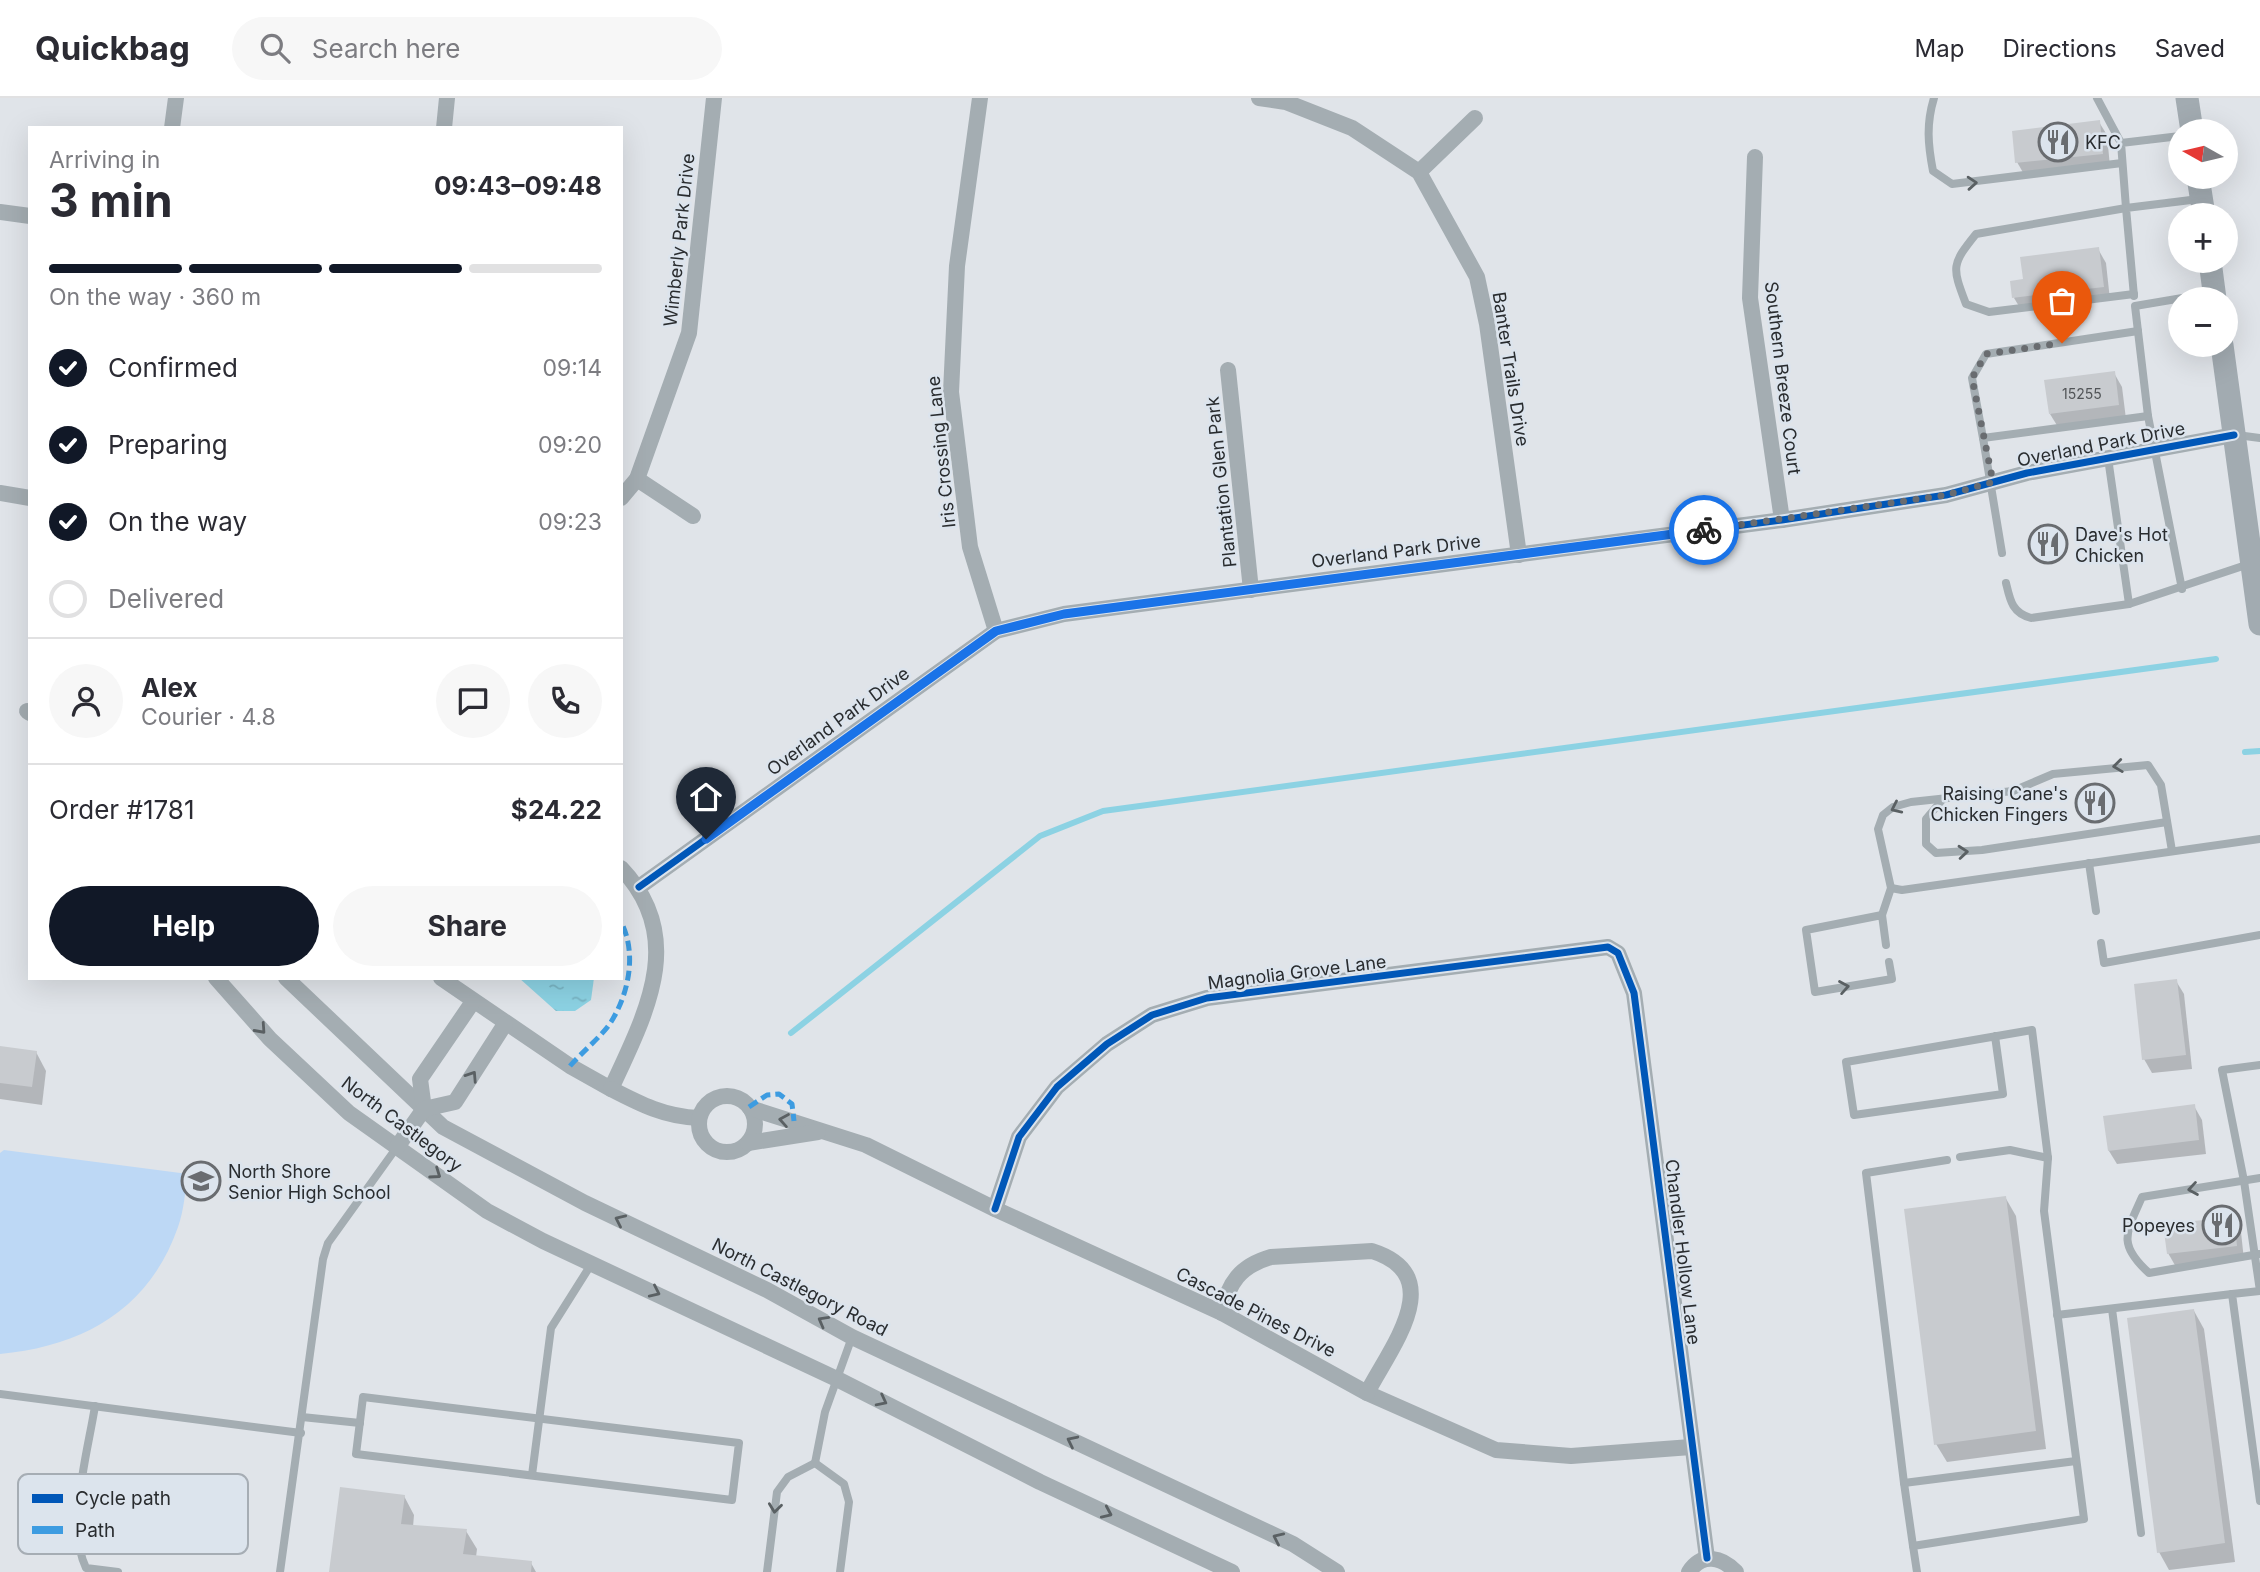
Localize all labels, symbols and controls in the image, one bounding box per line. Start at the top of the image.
search box [232,17,722,80]
text: Quickbag [35,28,190,68]
icon: search [256,29,294,67]
text: Search here [312,33,460,64]
text: Map [1915,34,1964,63]
text: Directions [2002,34,2117,63]
text: Saved [2155,34,2225,63]
north arrow [2168,119,2238,189]
map controls [2168,119,2238,357]
restaurant icon: KFC [2037,121,2079,163]
place label: KFC [2085,132,2121,153]
text: Arriving in [49,146,160,174]
street label: Wimberly Park Drive [659,152,699,328]
text: 09:43–09:48 [434,170,602,201]
text: 3 min [49,172,173,228]
one-way arrow [1967,176,1978,191]
button: + [2168,203,2238,273]
pin [2032,271,2092,343]
street label: Southern Breeze Court [1761,280,1805,476]
icon: bag [2043,282,2081,320]
text: On the way · 360 m [49,283,261,311]
button: − [2168,287,2238,357]
street label: Banter Trails Drive [1488,290,1534,448]
icon: check [49,349,87,387]
text: Confirmed [108,352,238,383]
text: 09:14 [542,354,602,382]
street label: Iris Crossing Lane [923,375,959,529]
house number: 15255 [2062,385,2102,402]
street label: Plantation Glen Park [1202,395,1240,569]
street label: Overland Park Drive [2015,417,2187,471]
icon: check [49,426,87,464]
text: Preparing [108,429,228,460]
text: 09:20 [538,431,602,459]
courier [1669,495,1739,565]
icon: check [49,503,87,541]
text: On the way [108,506,247,537]
text: 09:23 [538,508,602,536]
icon: bike [1685,511,1723,549]
restaurant icon: Dave's Hot Chicken [2027,523,2069,565]
place label: Dave's Hot Chicken [2075,524,2168,566]
street label: Overland Park Drive [1310,530,1482,572]
text: Delivered [108,583,224,614]
street label: Overland Park Drive [763,662,913,780]
button: person [49,664,123,738]
button: chat [436,664,510,738]
button: phone [528,664,602,738]
text: Alex [141,672,198,703]
text: Courier · 4.8 [141,703,276,731]
one-way arrow [2112,759,2123,774]
pin [676,767,736,839]
icon: home [687,778,725,816]
restaurant icon: Raising Cane's Chicken Fingers [2074,782,2116,824]
place label: Raising Cane's Chicken Fingers [1930,783,2068,825]
text: Order #1781 [49,794,194,825]
text: $24.22 [511,794,602,825]
one-way arrow [1891,800,1903,814]
one-way arrow [1957,845,1968,860]
button: Help [49,886,319,966]
button: Share [333,886,602,966]
street label: Magnolia Grove Lane [1206,951,1388,993]
one-way arrow [1838,981,1850,996]
one-way arrow [253,1021,265,1034]
one-way arrow [463,1071,476,1084]
street label: North Castlegory [338,1072,466,1176]
one-way arrow [778,1113,790,1128]
street label: Chandler Hollow Lane [1661,1158,1705,1346]
school or university icon: North Shore Senior High School [180,1160,222,1202]
place label: North Shore Senior High School [228,1161,391,1203]
one-way arrow [428,1166,441,1179]
one-way arrow [2187,1181,2198,1196]
restaurant icon: Popeyes [2201,1204,2243,1246]
one-way arrow [614,1214,627,1228]
place label: Popeyes [2122,1215,2195,1236]
street label: North Castlegory Road [709,1234,891,1340]
street label: Cascade Pines Drive [1173,1263,1339,1361]
one-way arrow [647,1284,660,1298]
one-way arrow [818,1316,831,1329]
one-way arrow [874,1393,887,1407]
one-way arrow [1067,1435,1079,1449]
legend [18,1474,248,1554]
text: Cycle path [75,1487,171,1510]
one-way arrow [767,1502,782,1514]
one-way arrow [1100,1505,1112,1519]
text: Path [75,1519,115,1542]
one-way arrow [1273,1532,1285,1546]

